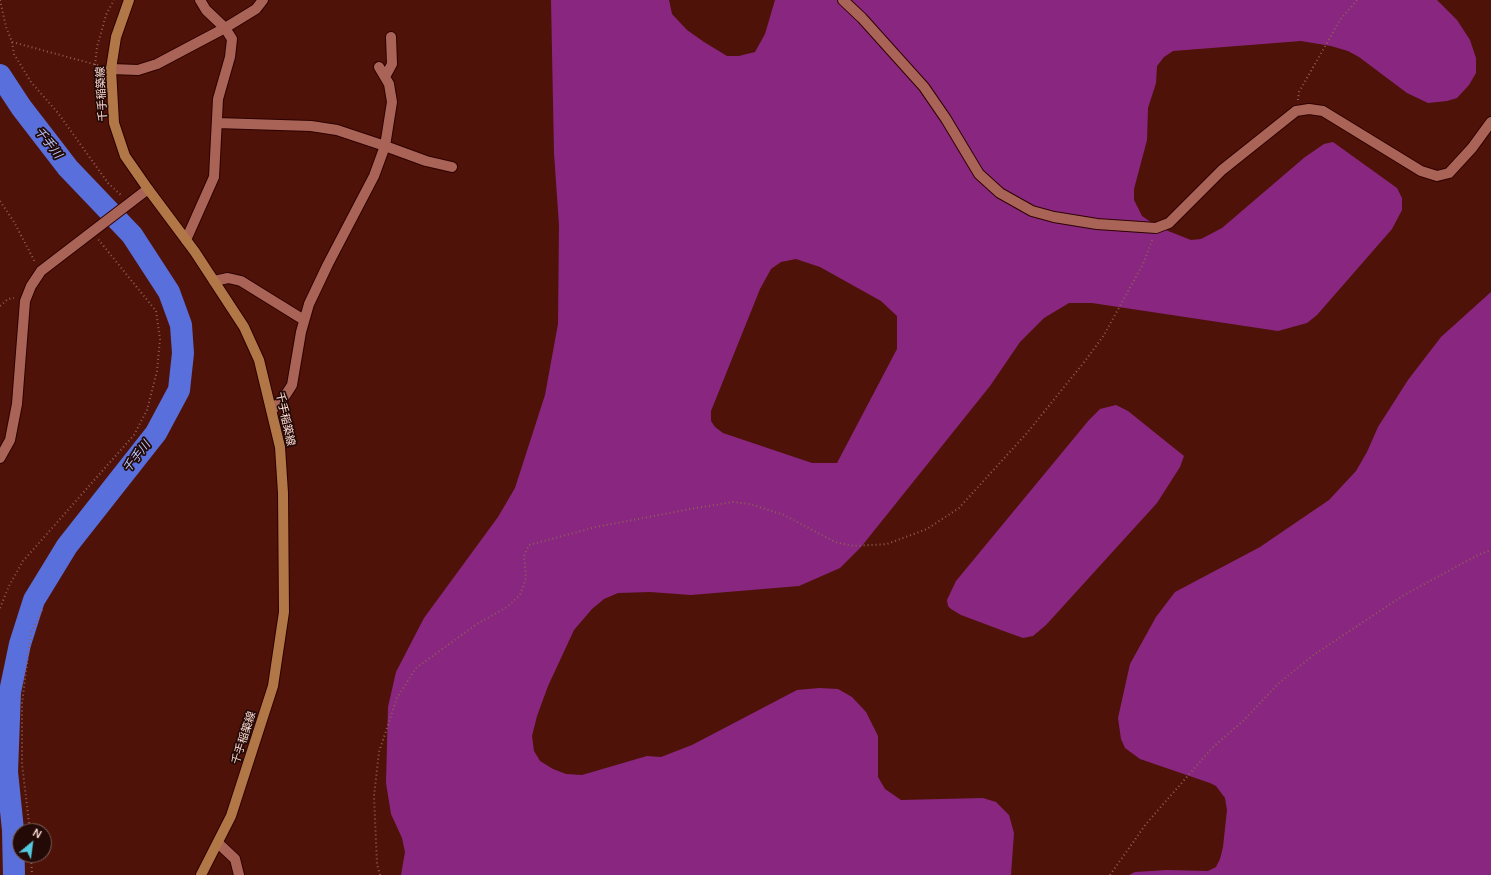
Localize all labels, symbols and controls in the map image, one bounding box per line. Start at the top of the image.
street label: 千手稲築線 [94,66,110,122]
water label: 千手川 [31,124,65,162]
street label: 千手稲築線 [273,391,297,447]
water label: 千手川 [120,438,154,476]
street label: 千手稲築線 [229,710,259,766]
north arrow [12,823,52,863]
text: N [30,824,45,841]

